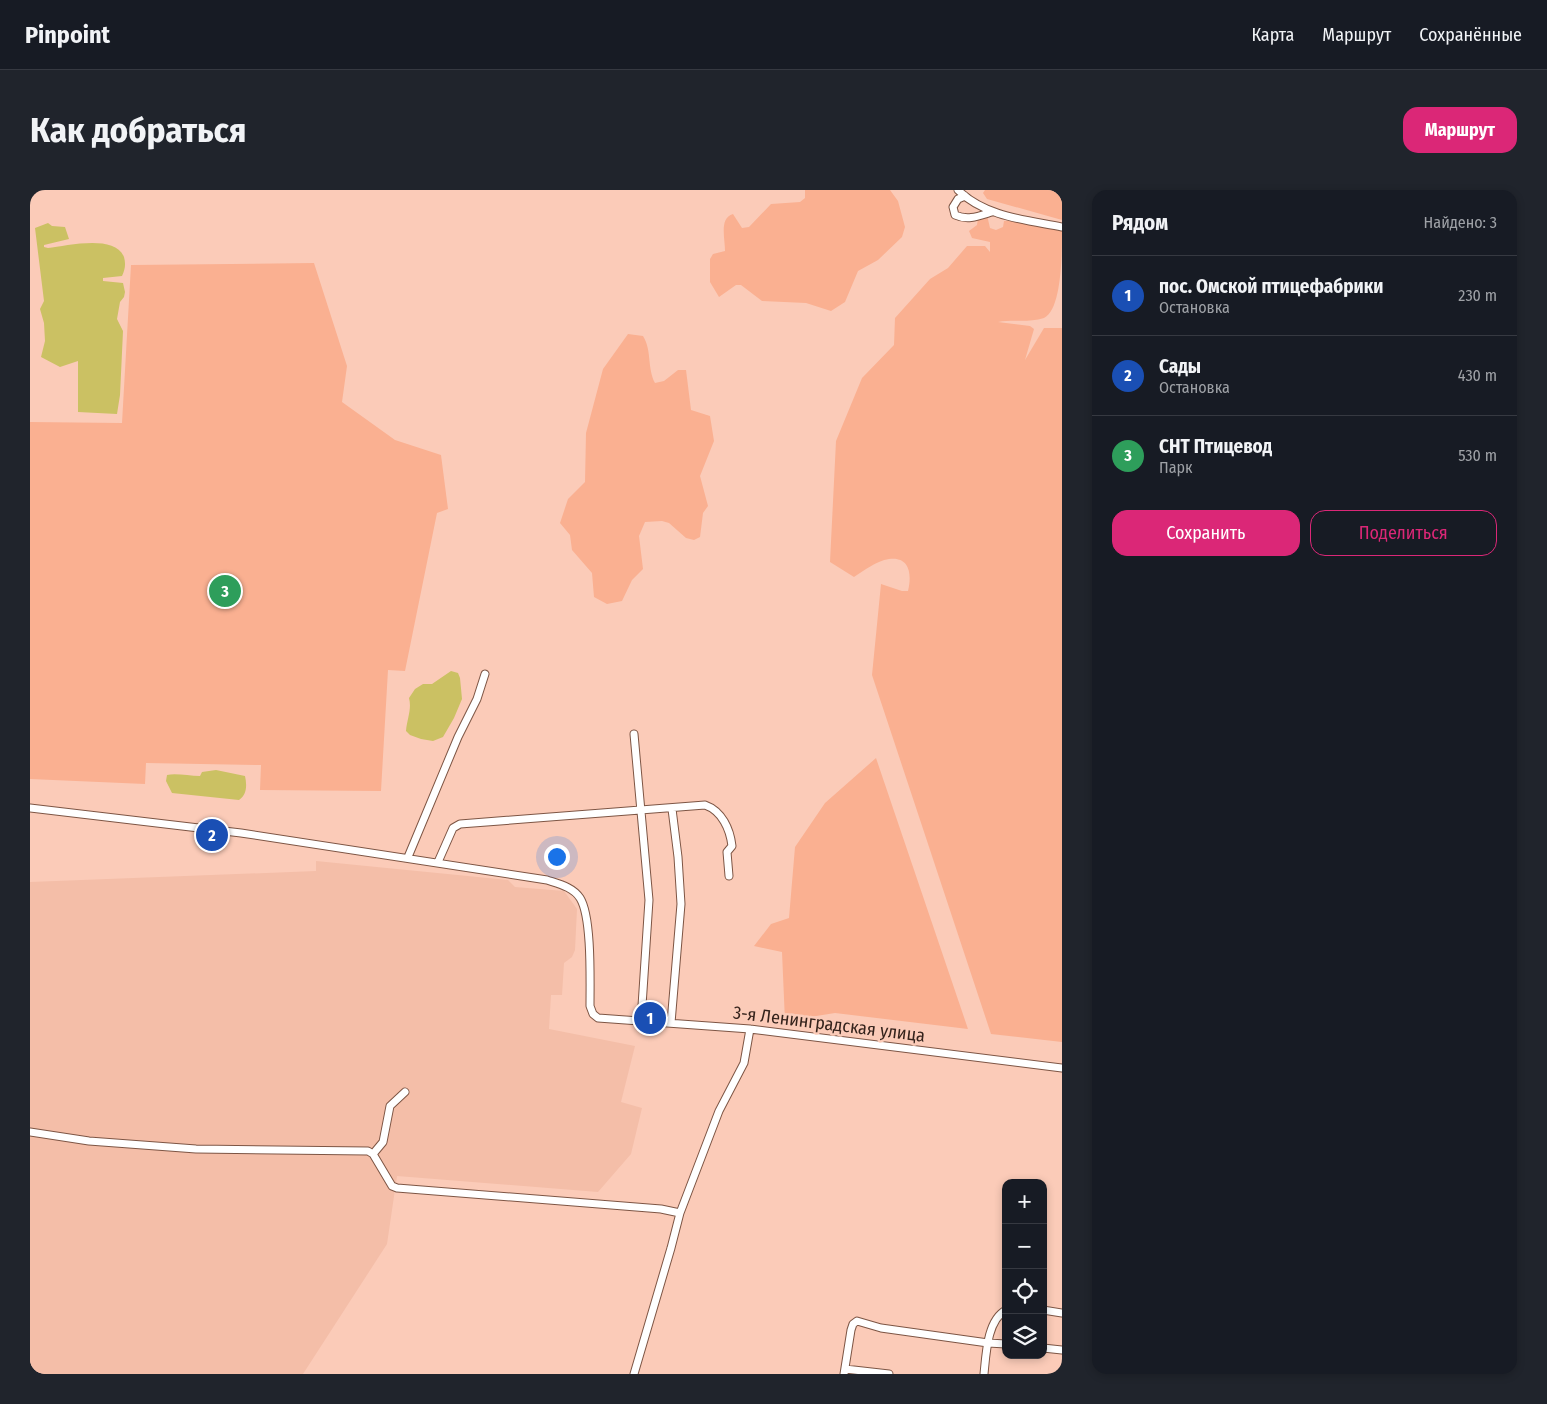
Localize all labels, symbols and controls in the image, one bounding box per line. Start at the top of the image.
text: Pinpoint [25,21,110,49]
text: Карта [1251,24,1294,46]
text: Маршрут [1322,24,1391,46]
text: Сохранённые [1419,24,1522,46]
button: Маршрут [1403,107,1517,153]
text: Как добраться [30,109,247,151]
text: Рядом [1112,210,1168,236]
text: Найдено: 3 [1424,213,1497,232]
text: пос. Омской птицефабрики [1159,275,1383,298]
text: 1 [1125,286,1131,305]
text: 230 m [1458,286,1497,305]
text: Остановка [1159,298,1230,317]
text: Сады [1159,355,1201,378]
text: 2 [1124,366,1132,385]
text: 430 m [1458,366,1497,385]
text: Остановка [1159,378,1230,397]
text: СНТ Птицевод [1159,435,1272,458]
text: 3 [1124,446,1132,465]
text: 530 m [1458,446,1497,465]
text: Парк [1159,458,1193,477]
button: Сохранить [1112,510,1300,556]
button: Поделиться [1310,510,1497,556]
pin: 3 [209,572,241,610]
pin: 2 [196,816,228,854]
your location [544,844,570,870]
pin: 1 [634,999,666,1037]
street label: 3-я Ленинградская улица [732,1001,926,1047]
map controls [1002,1179,1047,1359]
button: + [1002,1179,1047,1224]
button: − [1002,1224,1047,1269]
button: locate [1002,1269,1047,1314]
button: layers [1002,1314,1047,1359]

